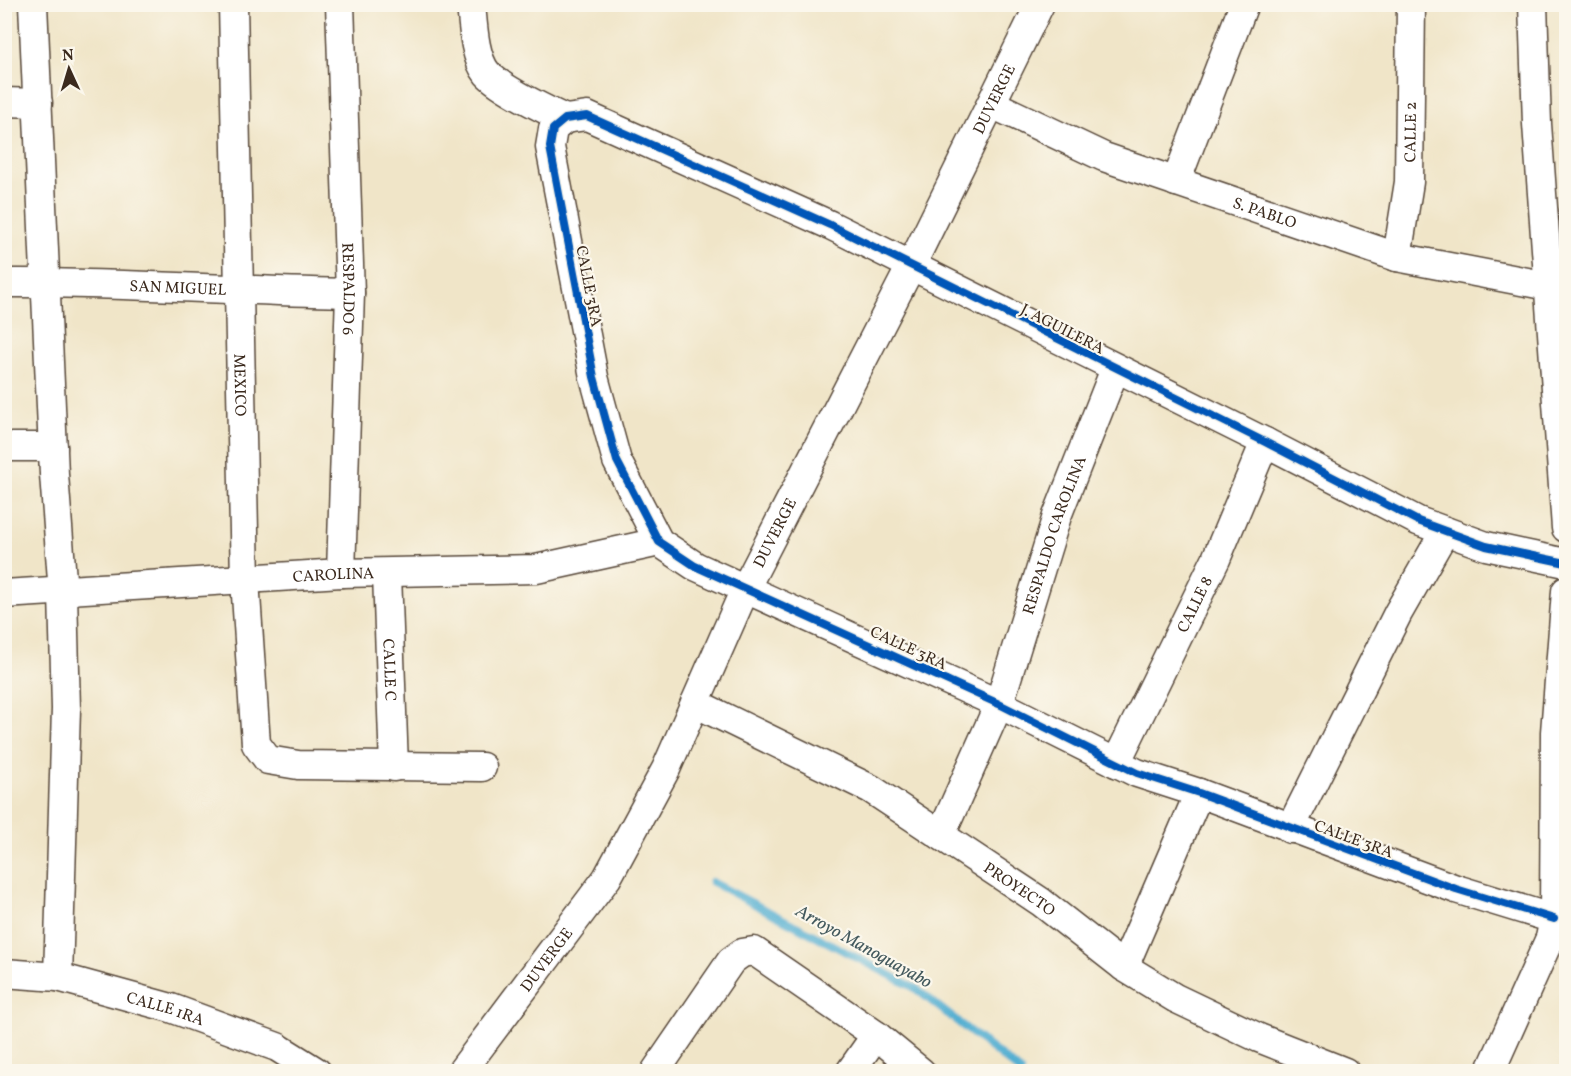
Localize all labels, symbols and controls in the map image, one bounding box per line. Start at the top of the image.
north arrow [39,39,99,99]
text: N [62,45,75,67]
street label: DUVERGE [969,61,1022,138]
street label: CALLE 2 [1400,101,1423,162]
street label: S. PABLO [1229,193,1300,235]
street label: RESPALDO 6 [335,242,359,336]
street label: CALLE 3RA [569,244,607,329]
street label: SAN MIGUEL [129,276,227,302]
street label: J. AGUILERA [1016,299,1108,360]
street label: MEXICO [227,353,251,417]
street label: RESPALDO CAROLINA [1018,453,1093,617]
street label: DUVERGE [749,495,803,572]
street label: CAROLINA [292,563,374,589]
street label: CALLE 8 [1173,573,1219,637]
street label: CALLE 3RA [866,621,950,676]
street label: CALLE C [376,638,401,702]
street label: CALLE 3RA [1311,815,1396,864]
street label: PROYECTO [979,858,1060,922]
water label: Arroyo Manoguayabo [790,899,936,995]
street label: DUVERGE [516,924,579,997]
street label: CALLE 1RA [124,987,207,1032]

